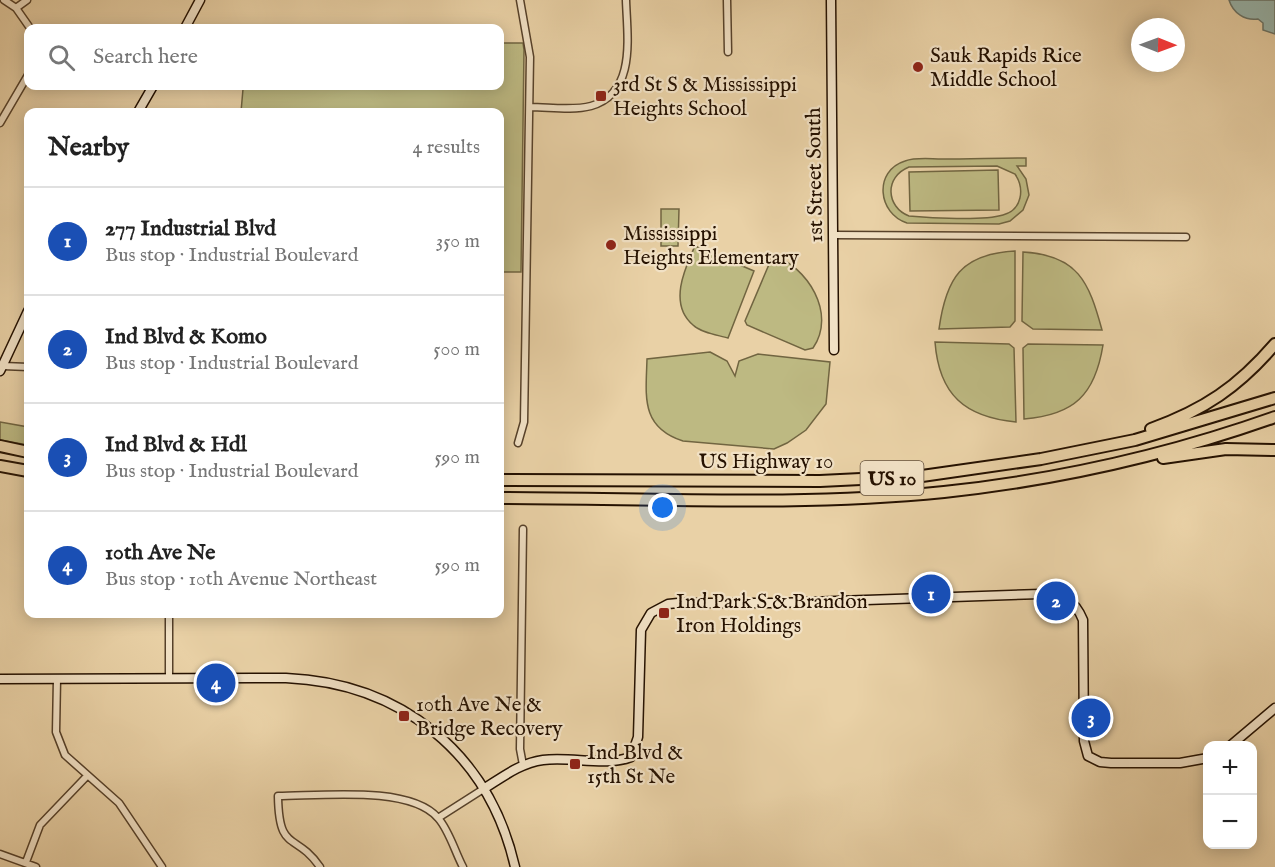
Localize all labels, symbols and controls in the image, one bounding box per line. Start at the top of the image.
north arrow [1131,18,1185,72]
search box [24,24,504,90]
icon: search [45,41,78,74]
text: Search here [93,43,198,71]
place label: Sauk Rapids Rice Middle School [930,43,1082,94]
marker: Sauk Rapids Rice Middle School [911,60,925,74]
place label: 3rd St S & Mississippi Heights School [613,72,797,123]
marker: 3rd St S & Mississippi Heights School [594,89,608,103]
street label: 1st Street South [801,107,830,243]
text: Nearby [48,131,129,164]
text: 4 results [413,135,480,160]
text: 277 Industrial Blvd [105,215,276,243]
place label: Mississippi Heights Elementary [623,221,799,272]
text: 1 [64,229,71,254]
text: 350 m [436,229,480,254]
marker: Mississippi Heights Elementary [604,238,618,252]
text: Bus stop · Industrial Boulevard [105,243,358,268]
text: Ind Blvd & Komo [105,323,267,351]
text: 2 [63,337,72,362]
text: 500 m [433,337,480,362]
text: Bus stop · Industrial Boulevard [105,351,358,376]
text: Ind Blvd & Hdl [105,431,247,459]
text: 3 [64,445,71,470]
text: 590 m [434,445,480,470]
street label: US Highway 10 [699,449,833,476]
text: Bus stop · Industrial Boulevard [105,459,358,484]
road number: US 10 [860,461,924,495]
your location [648,493,677,522]
text: 10th Ave Ne [105,539,215,567]
text: 4 [63,553,72,578]
text: 590 m [434,553,480,578]
text: Bus stop · 10th Avenue Northeast [105,567,377,592]
pin: 1 [912,572,950,616]
pin: 2 [1036,578,1076,624]
place label: Ind Park S & Brandon Iron Holdings [676,589,868,640]
marker: Ind Park S & Brandon Iron Holdings [657,606,671,620]
pin: 4 [196,660,236,706]
place label: 10th Ave Ne & Bridge Recovery [416,692,563,743]
pin: 3 [1072,696,1110,740]
marker: 10th Ave Ne & Bridge Recovery [397,709,411,723]
place label: Ind Blvd & 15th St Ne [587,740,683,791]
map controls [1203,741,1257,849]
button: + [1203,741,1257,795]
marker: Ind Blvd & 15th St Ne [568,757,582,771]
button: − [1203,795,1257,849]

